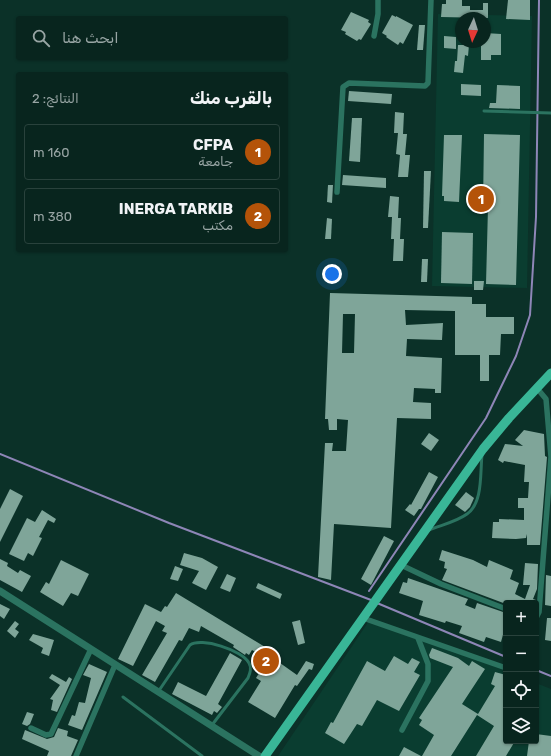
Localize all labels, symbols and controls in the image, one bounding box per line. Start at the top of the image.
north arrow [455,12,491,48]
search box [16,16,288,60]
icon: search [30,27,52,49]
text: ابحث هنا [62,29,119,47]
text: بالقرب منك [190,88,272,108]
text: النتائج: 2 [32,91,79,106]
text: CFPA [193,136,233,154]
text: 160 m [33,145,69,160]
text: 1 [255,145,261,160]
text: جامعة [198,154,233,169]
pin: 1 [468,184,494,214]
text: INERGA TARKIB [119,200,233,218]
text: 380 m [33,209,72,224]
text: 2 [254,209,262,224]
text: مكتب [202,218,233,233]
your location [322,264,342,284]
map controls [503,600,539,744]
button: + [503,600,539,636]
button: − [503,636,539,672]
pin: 2 [253,646,279,676]
button: locate [503,672,539,708]
button: layers [503,708,539,744]

